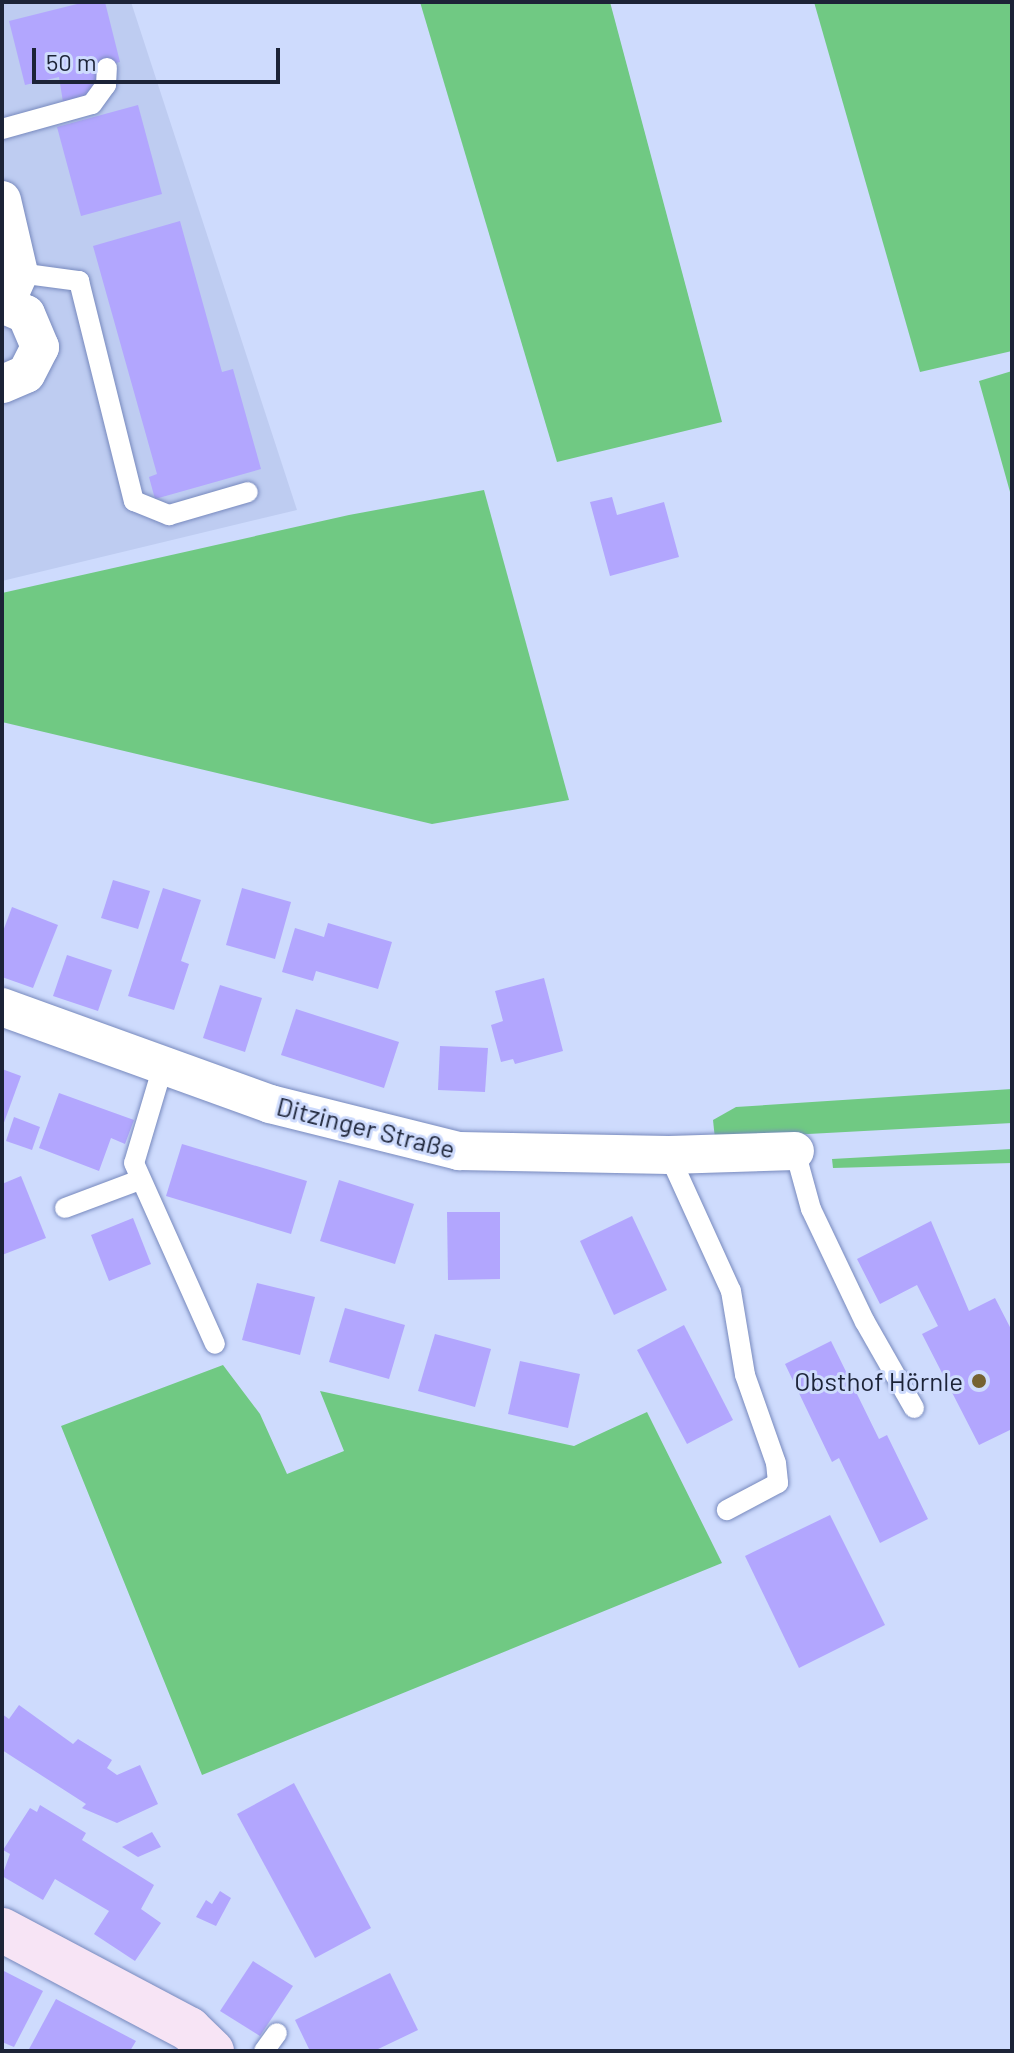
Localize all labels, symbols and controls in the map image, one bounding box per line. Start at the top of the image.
scale bar [36,32,284,82]
text: 50 m [46,47,97,76]
street label: Ditzinger Straße [274,1090,458,1164]
place label: Obsthof Hörnle [794,1365,963,1397]
marker: Obsthof Hörnle [970,1372,988,1390]

